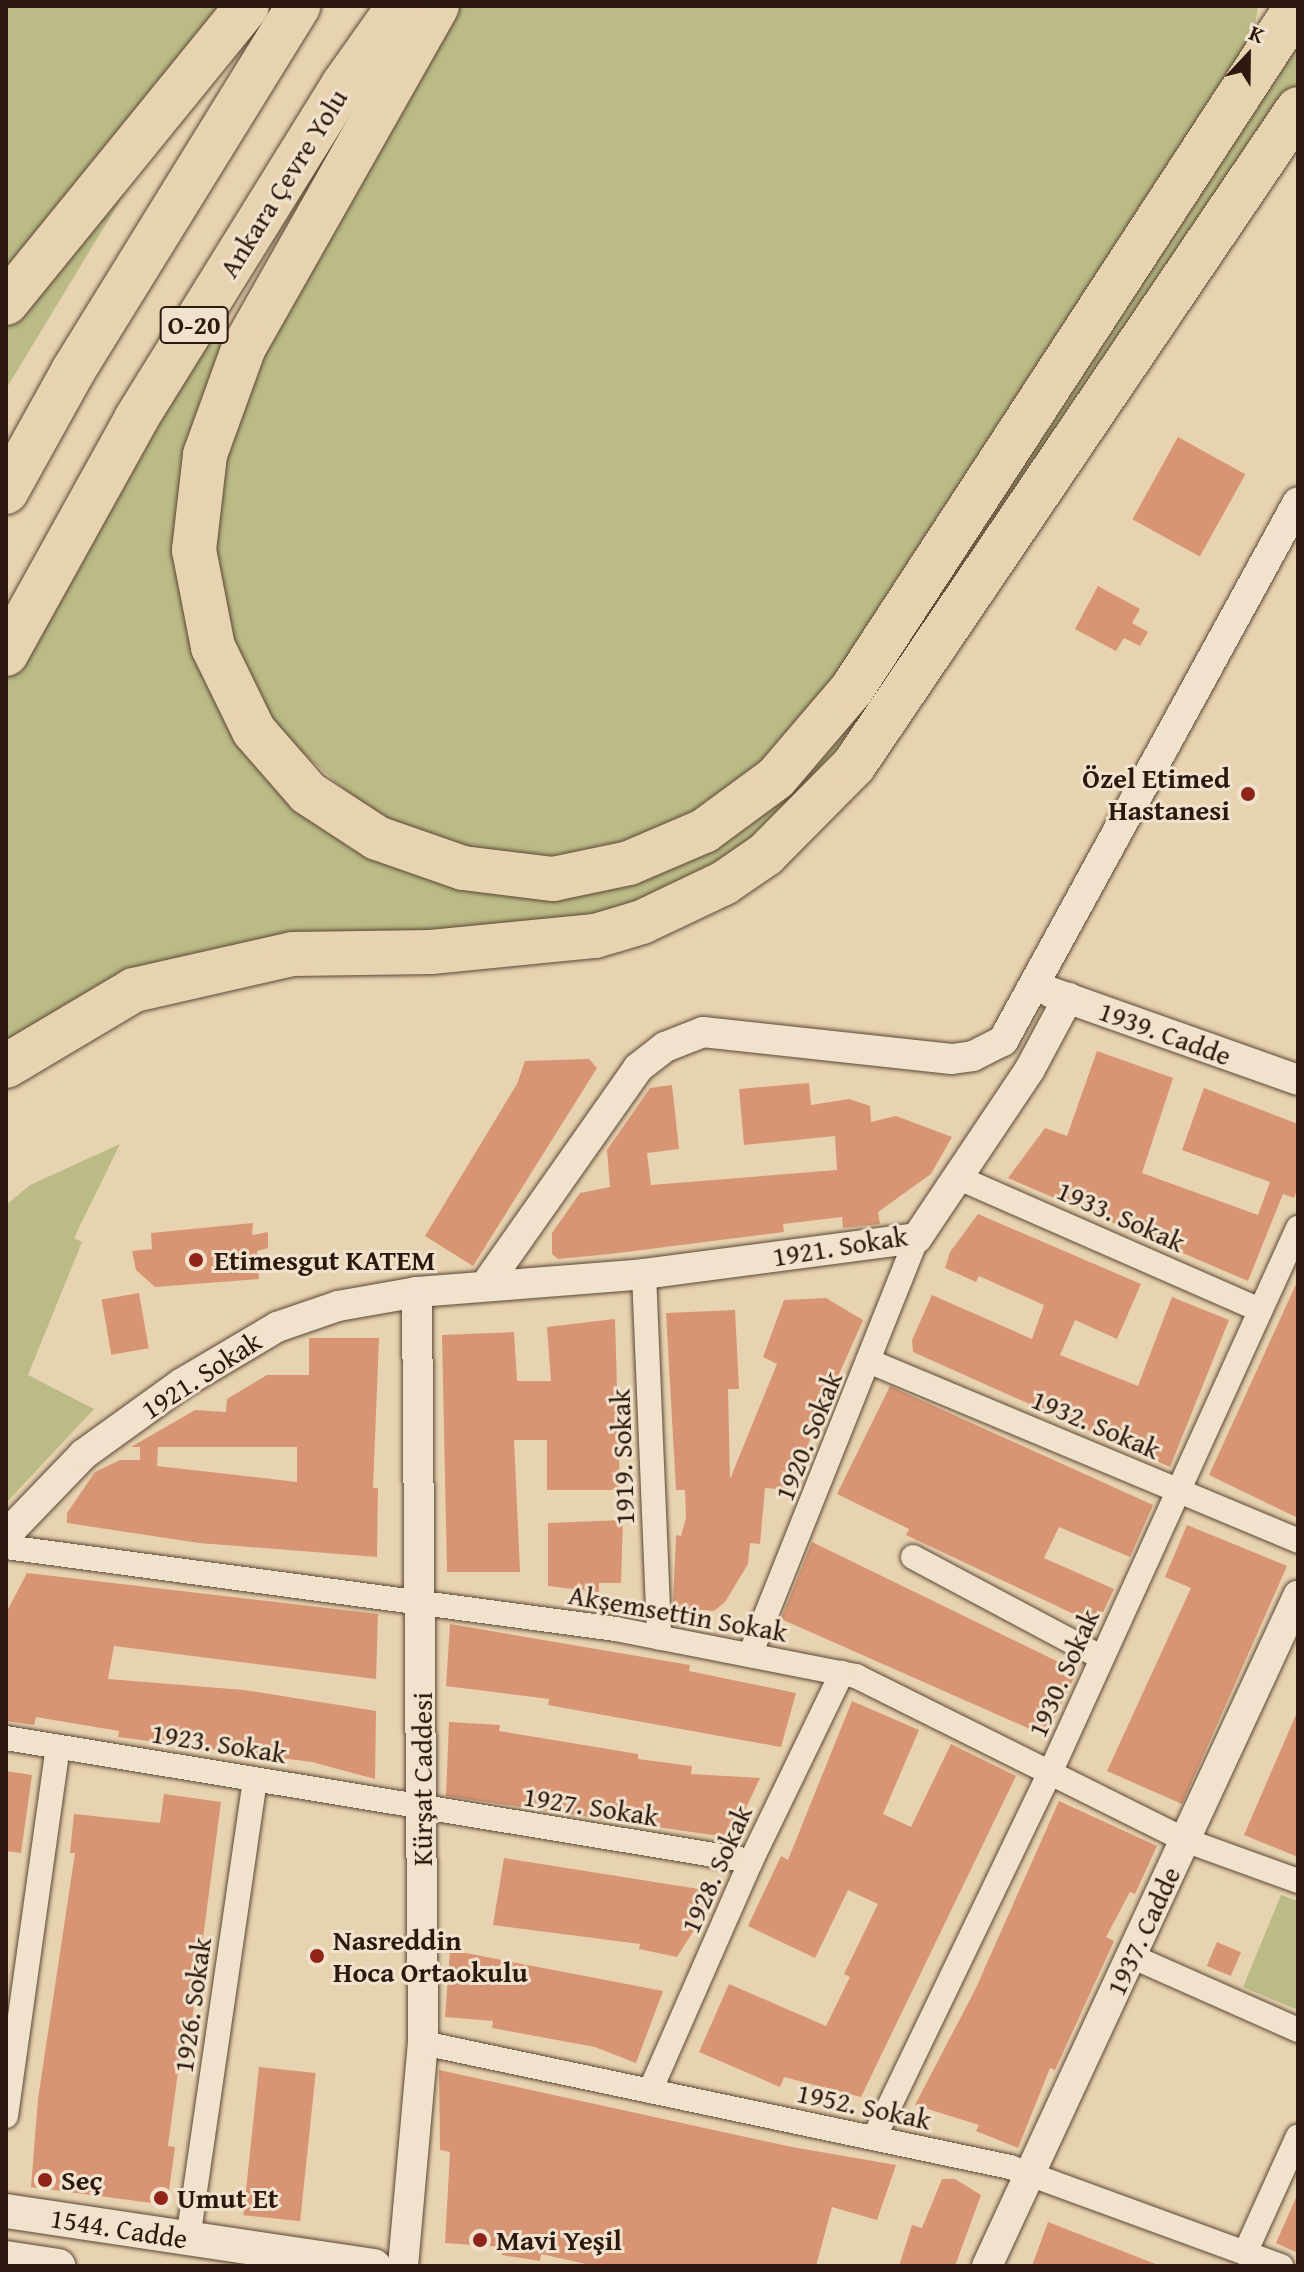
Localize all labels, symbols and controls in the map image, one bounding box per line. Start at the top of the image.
north arrow [1208,16,1288,96]
text: K [1245,16,1269,51]
street label: Ankara Çevre Yolu [212,83,354,283]
road number: O-20 [158,303,230,347]
place label: Özel Etimed Hastanesi [1082,761,1230,827]
marker: Özel Etimed Hastanesi [1237,783,1259,805]
street label: 1939. Cadde [1094,994,1236,1072]
street label: 1933. Sokak [1052,1173,1190,1259]
street label: 1921. Sokak [770,1219,910,1273]
place label: Etimesgut KATEM [214,1243,435,1277]
marker: Etimesgut KATEM [185,1249,207,1271]
street label: 1921. Sokak [135,1324,267,1426]
street label: 1920. Sokak [767,1366,849,1506]
street label: 1932. Sokak [1027,1382,1165,1466]
street label: 1919. Sokak [603,1388,641,1526]
street label: Akşemsettin Sokak [566,1577,790,1649]
street label: 1930. Sokak [1020,1604,1106,1742]
street label: Kürşat Caddesi [405,1692,439,1866]
street label: 1923. Sokak [149,1716,289,1770]
street label: 1927. Sokak [521,1779,661,1833]
street label: 1928. Sokak [673,1800,759,1938]
street label: 1937. Cadde [1099,1861,1187,2001]
place label: Nasreddin Hoca Ortaokulu [333,1923,528,1989]
street label: 1926. Sokak [166,1935,218,2075]
marker: Nasreddin Hoca Ortaokulu [308,1947,326,1965]
street label: 1952. Sokak [794,2075,934,2137]
place label: Seç [61,2163,102,2197]
marker: Seç [36,2171,54,2189]
place label: Umut Et [177,2181,278,2215]
marker: Umut Et [152,2189,170,2207]
street label: 1544. Cadde [48,2201,190,2255]
place label: Mavi Yeşil [496,2223,622,2257]
marker: Mavi Yeşil [471,2231,489,2249]

